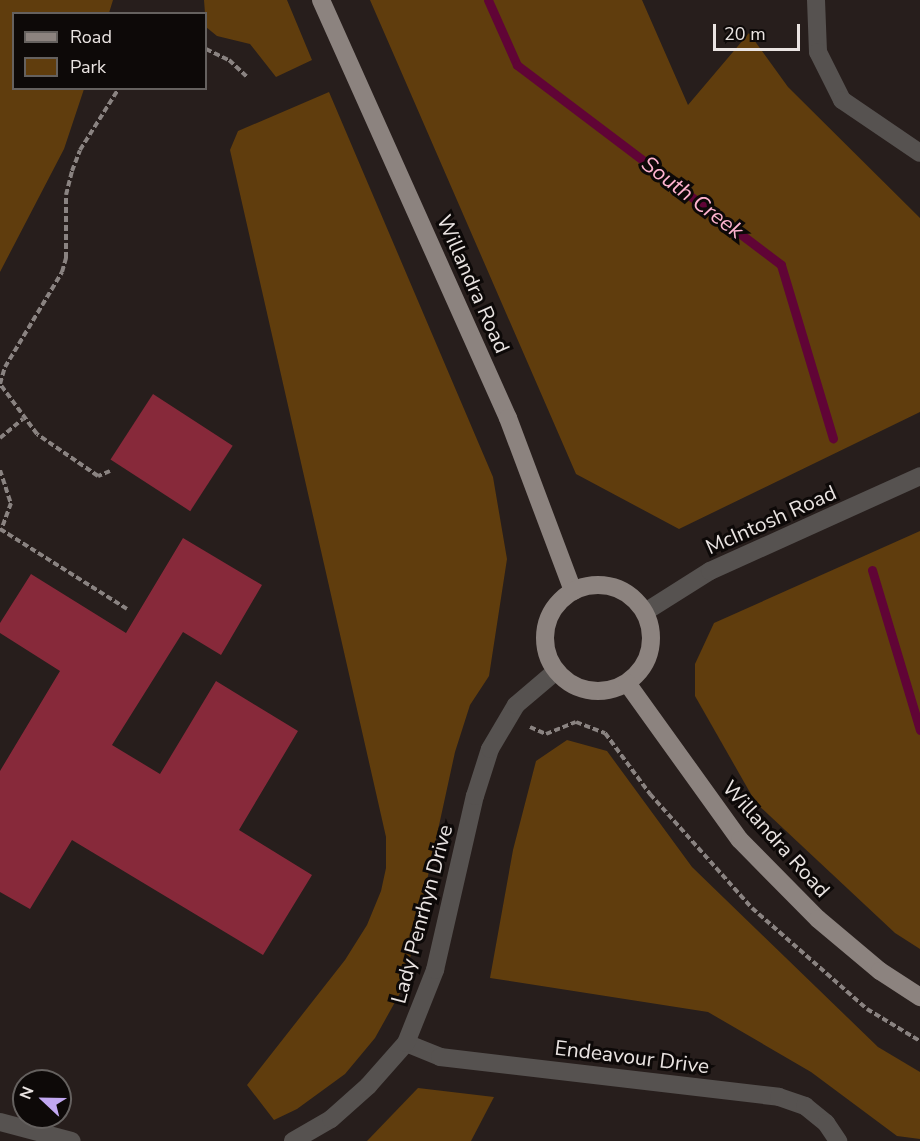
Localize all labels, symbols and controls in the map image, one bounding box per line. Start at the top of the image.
legend [12,12,207,90]
scale bar [716,12,803,50]
text: 20 m [724,22,766,46]
text: Road [70,25,112,49]
text: Park [70,55,106,79]
water label: South Creek [636,151,748,245]
street label: Willandra Road [431,211,515,357]
street label: McIntosh Road [702,480,840,560]
street label: Willandra Road [717,775,835,903]
street label: Lady Penrhyn Drive [386,822,458,1006]
street label: Endeavour Drive [553,1035,711,1079]
north arrow [12,1069,72,1129]
text: N [15,1083,40,1103]

